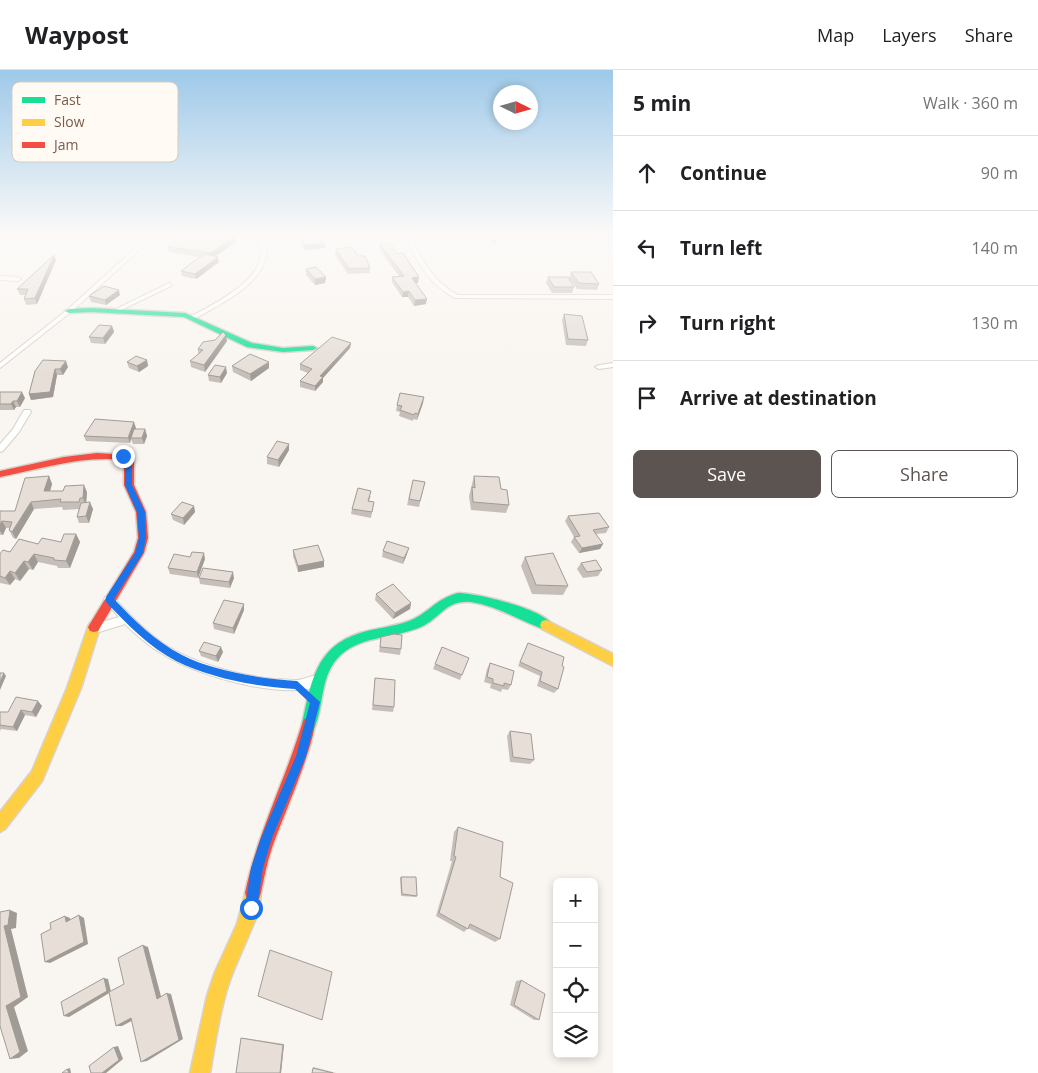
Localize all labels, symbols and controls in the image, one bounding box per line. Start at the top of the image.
text: Waypost [25,18,129,51]
text: Map [817,23,854,47]
text: Layers [882,23,937,47]
text: Share [965,23,1013,47]
legend [12,82,178,162]
north arrow [493,85,538,130]
text: 5 min [633,89,691,117]
text: Fast [54,90,81,109]
text: Walk · 360 m [923,92,1018,114]
text: Slow [54,112,85,131]
text: Jam [52,135,79,154]
icon: ahead [633,159,661,187]
text: Continue [680,160,767,186]
text: 90 m [981,162,1018,184]
icon: left [633,234,661,262]
text: Turn left [680,235,762,261]
text: 140 m [972,237,1018,259]
icon: right [633,309,661,337]
text: Turn right [680,310,775,336]
text: 130 m [972,312,1018,334]
icon: arrive [633,384,661,412]
text: Arrive at destination [680,385,877,411]
route end [112,445,135,468]
button: Save [633,450,821,498]
button: Share [831,450,1018,498]
map controls [553,878,598,1058]
button: + [553,878,598,923]
route start [240,897,263,920]
button: − [553,923,598,968]
button: locate [553,968,598,1013]
button: layers [553,1013,598,1058]

